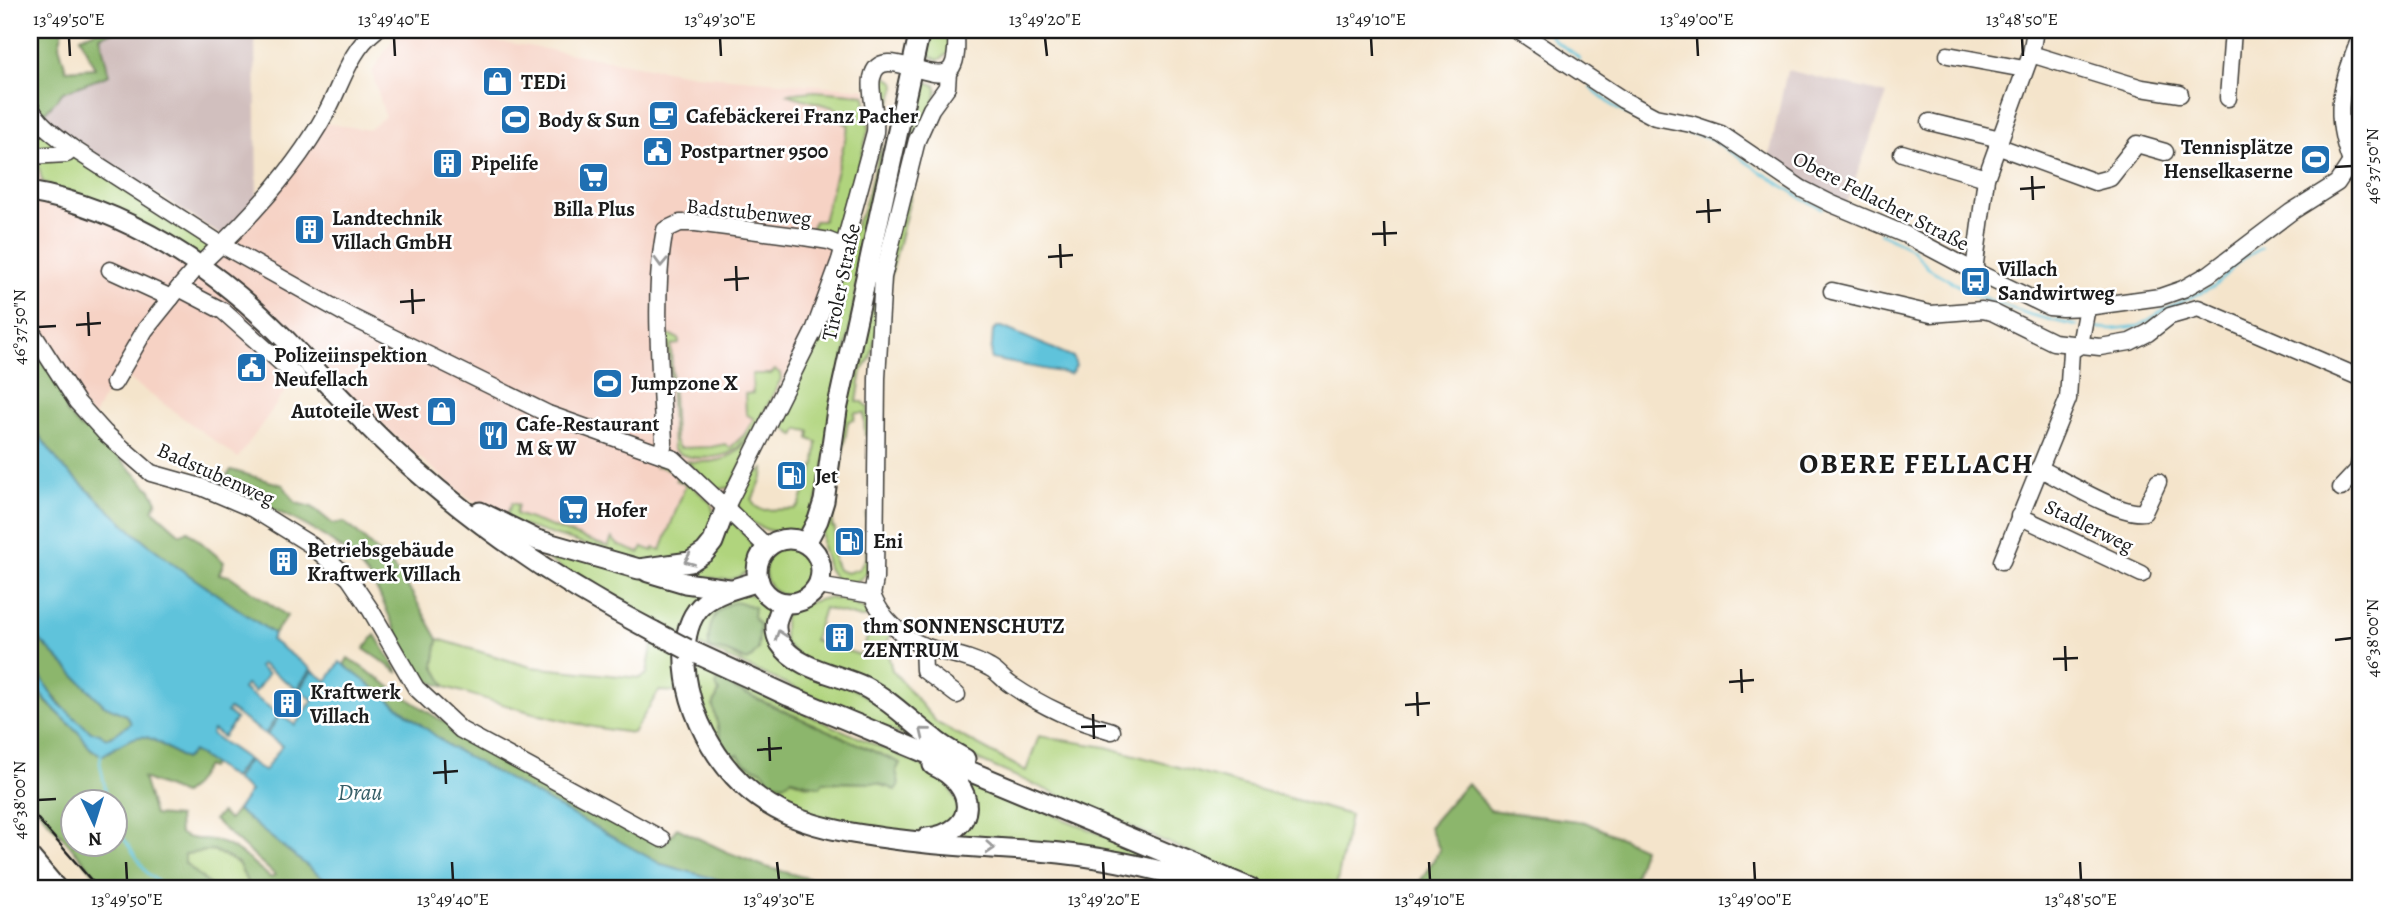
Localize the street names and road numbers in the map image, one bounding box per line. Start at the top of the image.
street label: Obere Fellacher Straße [1788,144,1974,258]
street label: Badstubenweg [685,192,813,233]
street label: Tiroler Straße [815,221,867,343]
street label: Badstubenweg [153,436,280,513]
street label: Stadlerweg [2040,492,2139,560]

